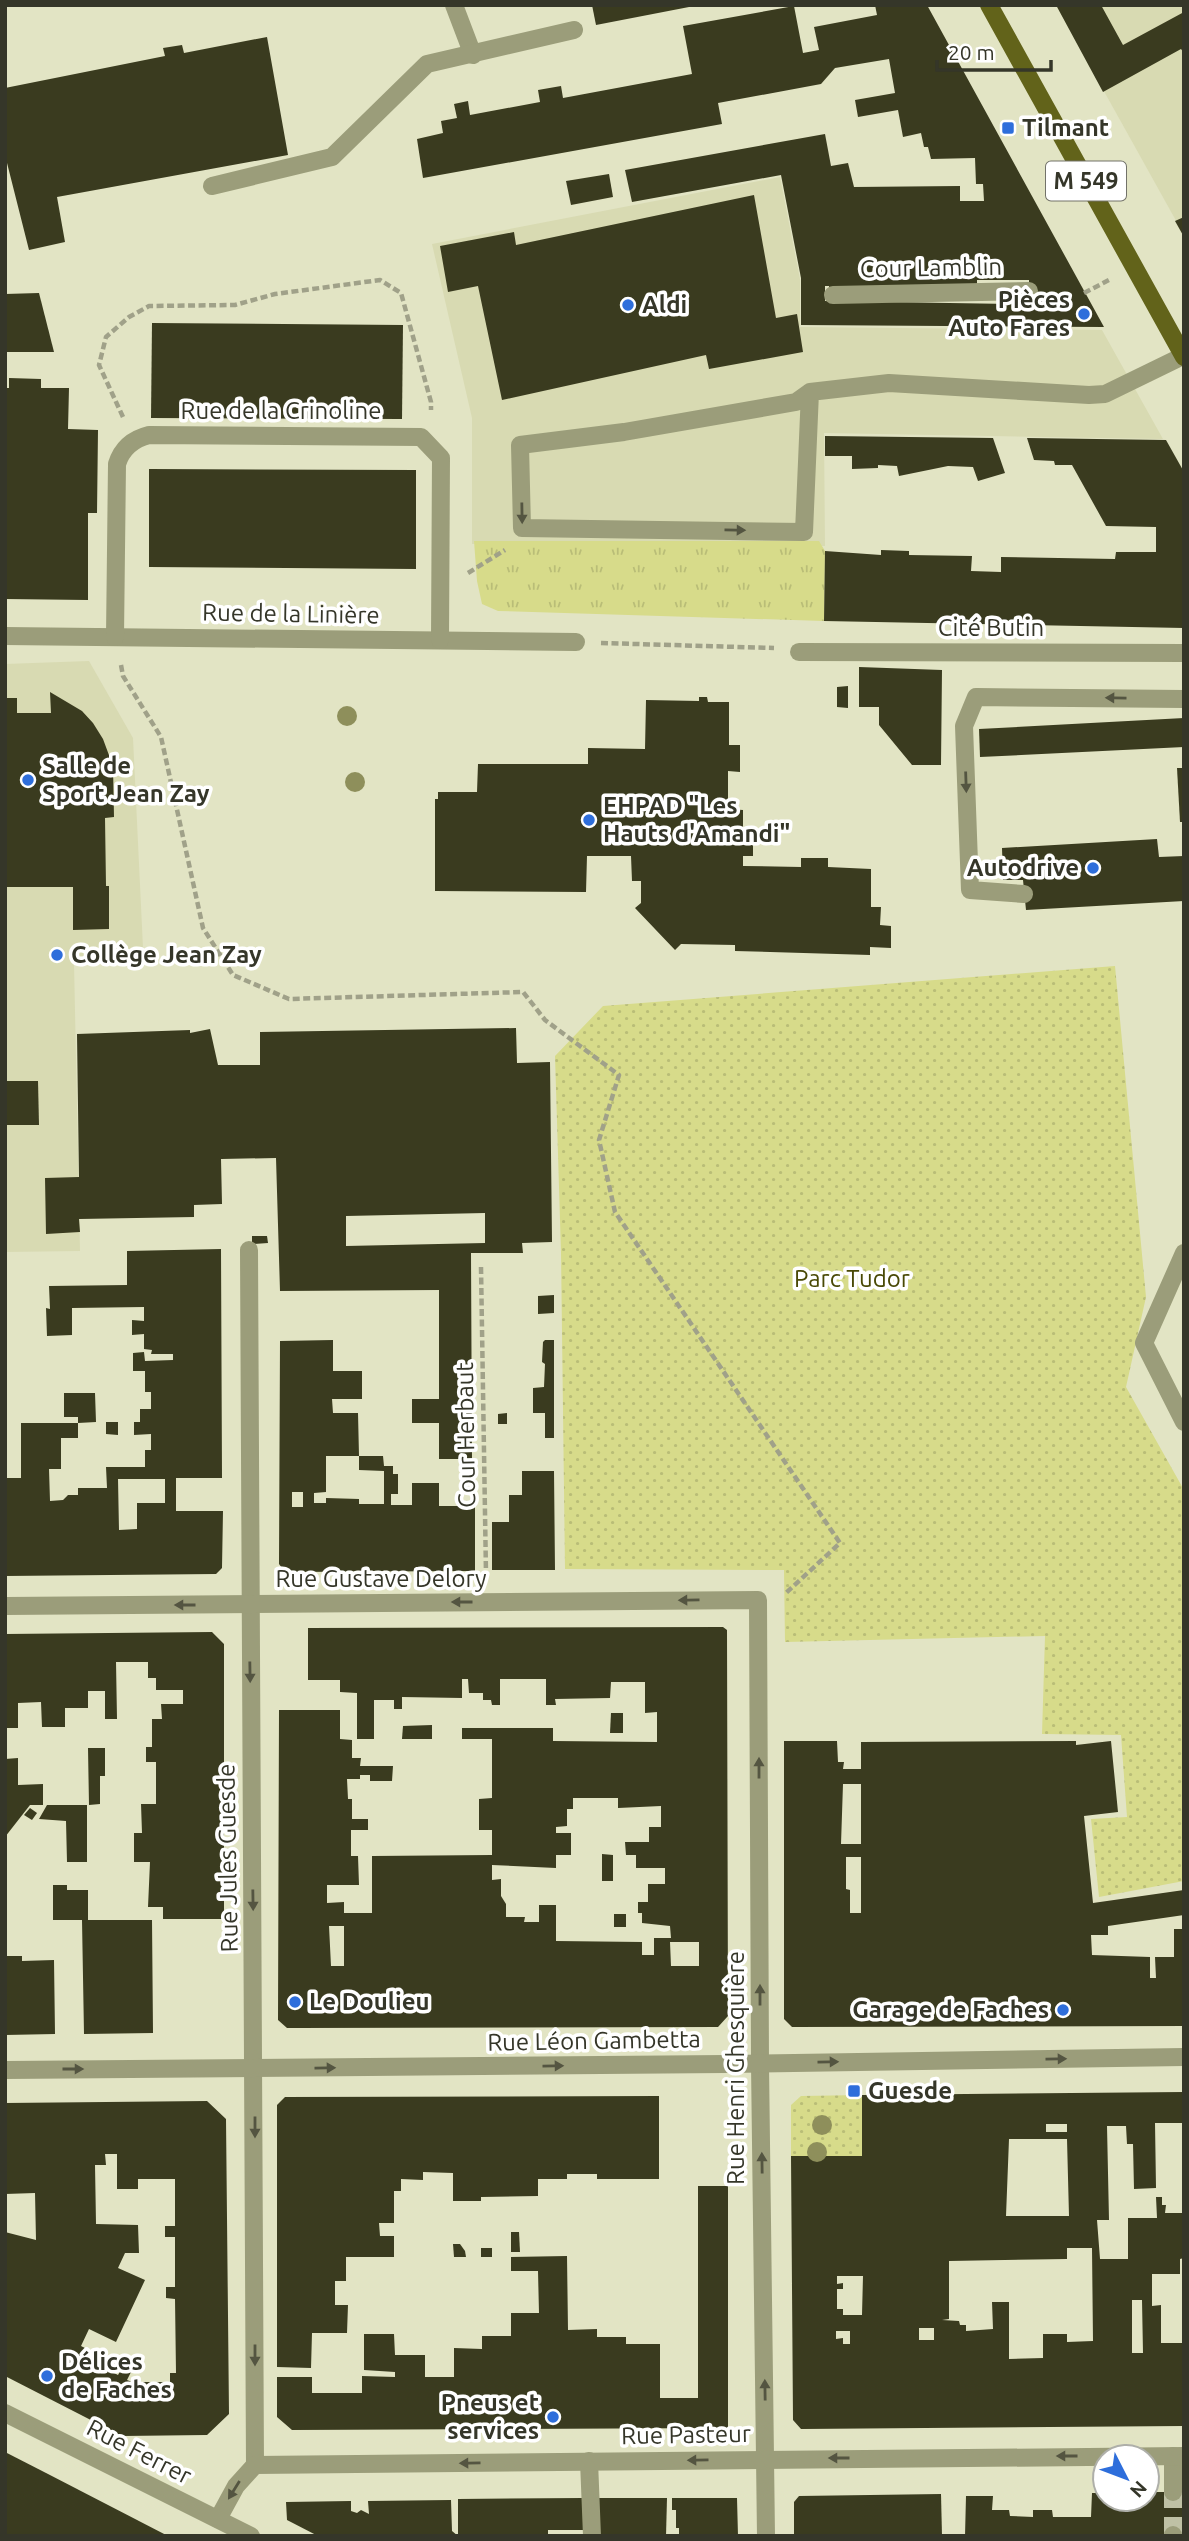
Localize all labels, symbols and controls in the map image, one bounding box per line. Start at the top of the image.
scale bar [937,28,1051,72]
text: 20 m [948,40,995,64]
place label: Tilmant [1022,114,1109,141]
marker: Tilmant [1000,120,1016,136]
road number: M 549 [1046,162,1126,200]
street label: Cour Lamblin [860,253,1002,282]
place label: Pièces Auto Fares [948,286,1070,341]
place label: Aldi [642,291,687,318]
marker: Aldi [620,297,636,313]
marker: Pièces Auto Fares [1076,306,1092,322]
street label: Rue de la Crinoline [181,397,381,424]
one-way arrow [516,502,528,524]
one-way arrow [724,524,746,536]
street label: Rue de la Linière [202,598,380,629]
street label: Cité Butin [938,614,1044,641]
one-way arrow [1104,693,1126,704]
place label: Salle de Sport Jean Zay [42,752,210,807]
marker: Salle de Sport Jean Zay [20,772,36,788]
one-way arrow [961,772,972,794]
place label: EHPAD "Les Hauts d'Amandi" [603,792,790,847]
marker: EHPAD "Les Hauts d'Amandi" [581,812,597,828]
place label: Autodrive [967,854,1079,881]
marker: Autodrive [1085,860,1101,876]
place label: Collège Jean Zay [71,941,262,968]
marker: Collège Jean Zay [49,947,65,963]
park label: Parc Tudor [794,1265,910,1292]
street label: Cour Herbaut [451,1361,480,1508]
street label: Rue Gustave Delory [275,1565,487,1592]
one-way arrow [678,1594,700,1606]
one-way arrow [451,1597,473,1608]
one-way arrow [174,1599,196,1611]
one-way arrow [244,1662,256,1684]
one-way arrow [753,1757,765,1779]
street label: Rue Jules Guesde [212,1763,243,1953]
one-way arrow [247,1889,259,1911]
street label: Rue Henri Ghesquière [722,1951,749,2185]
one-way arrow [754,1984,766,2006]
place label: Le Doulieu [309,1988,430,2015]
marker: Le Doulieu [287,1994,303,2010]
place label: Garage de Faches [852,1996,1049,2023]
marker: Garage de Faches [1055,2002,1071,2018]
street label: Rue Léon Gambetta [487,2025,701,2056]
one-way arrow [1045,2053,1067,2064]
one-way arrow [817,2056,839,2067]
one-way arrow [542,2060,564,2072]
one-way arrow [315,2062,337,2074]
one-way arrow [63,2063,85,2075]
place label: Guesde [868,2077,952,2104]
marker: Guesde [846,2083,862,2099]
one-way arrow [249,2117,261,2139]
one-way arrow [756,2152,767,2174]
one-way arrow [249,2344,261,2366]
place label: Délices de Faches [61,2348,172,2403]
marker: Délices de Faches [39,2368,55,2384]
one-way arrow [759,2379,771,2401]
place label: Pneus et services [441,2389,539,2444]
marker: Pneus et services [545,2409,561,2425]
street label: Rue Ferrer [82,2414,196,2489]
street label: Rue Pasteur [621,2420,751,2449]
north arrow [1091,2443,1161,2513]
one-way arrow [1055,2451,1077,2462]
one-way arrow [828,2452,850,2464]
one-way arrow [686,2454,708,2465]
one-way arrow [459,2457,481,2468]
text: N [1126,2477,1152,2502]
one-way arrow [228,2481,241,2500]

